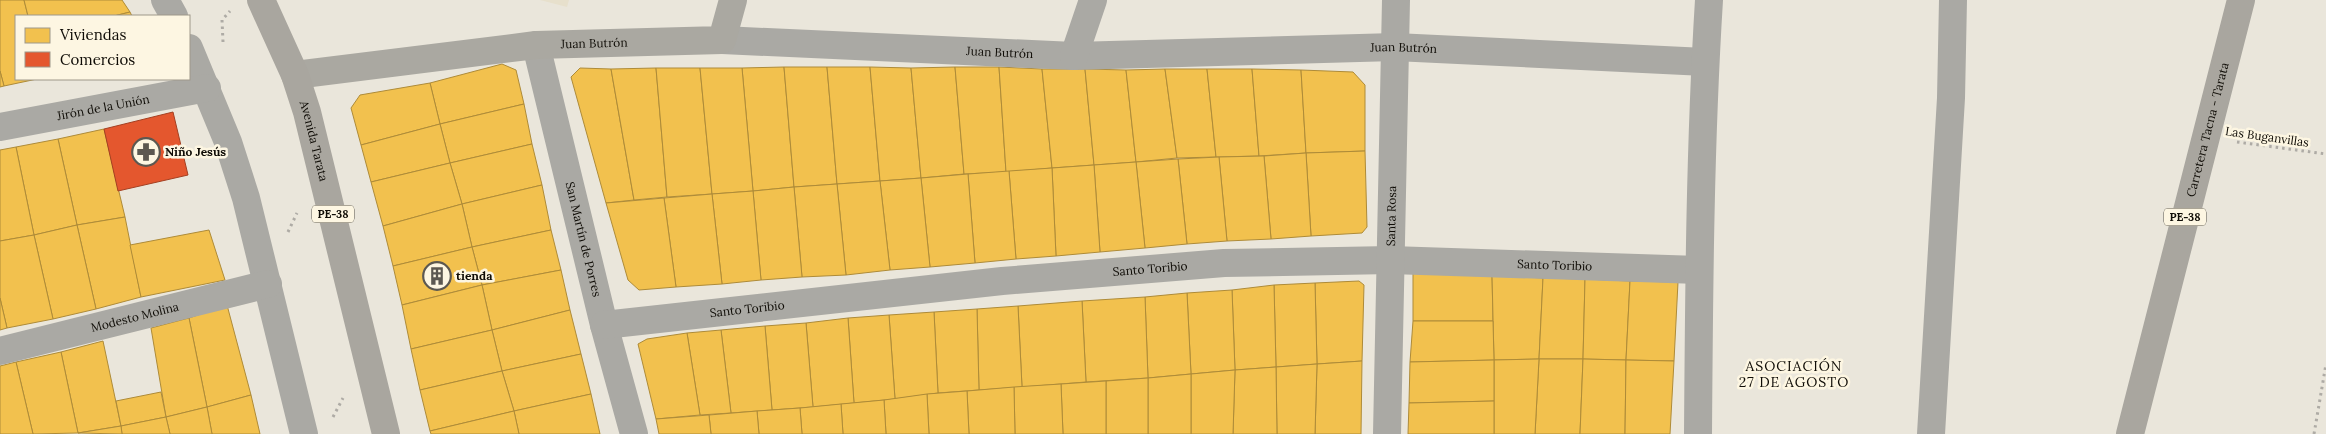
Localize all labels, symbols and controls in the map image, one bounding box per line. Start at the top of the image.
legend [15,15,190,80]
text: Viviendas [59,25,127,44]
street label: Juan Butrón [559,35,628,51]
street label: Juan Butrón [1369,39,1437,56]
street label: Juan Butrón [965,43,1034,61]
text: Comercios [60,50,135,69]
street label: Carretera Tacna - Tarata [2183,61,2232,199]
street label: Jirón de la Unión [55,91,151,123]
street label: Avenida Tarata [296,98,332,183]
street label: Las Buganvillas [2224,123,2310,150]
pharmacy icon: Niño Jesús [131,137,161,167]
place label: Niño Jesús [165,144,226,159]
street label: San Martín de Porres [562,180,605,299]
street label: Santa Rosa [1383,186,1399,246]
road number: PE-38 [312,205,354,222]
road number: PE-38 [2164,208,2206,226]
street label: Santo Toribio [1517,256,1593,274]
street label: Santo Toribio [1112,258,1188,279]
building icon: tienda [422,261,452,291]
place label: tienda [456,268,493,283]
street label: Santo Toribio [709,297,785,320]
street label: Modesto Molina [89,299,180,335]
district label: ASOCIACIÓN 27 DE AGOSTO [1739,357,1849,391]

